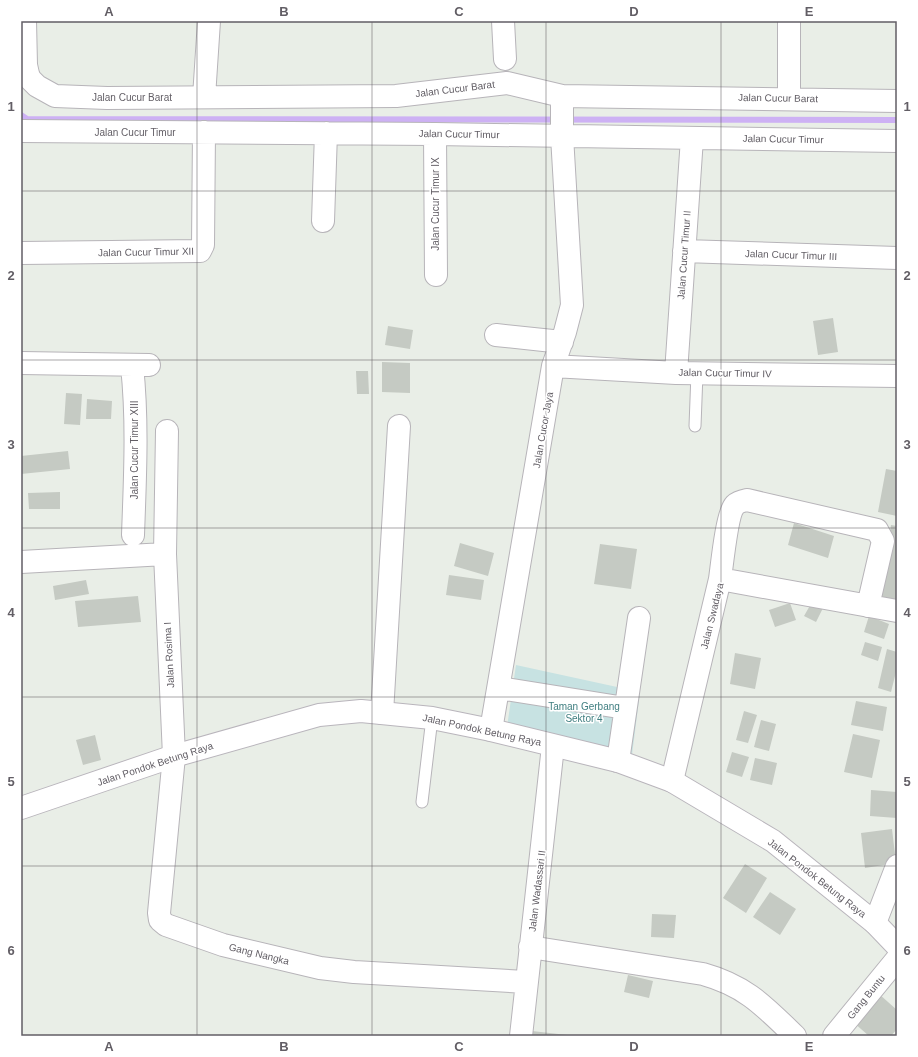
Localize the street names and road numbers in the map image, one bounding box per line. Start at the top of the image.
street label: Jalan Cucur Barat [415,79,496,99]
street label: Jalan Cucur Barat [92,92,172,103]
street label: Jalan Cucur Barat [738,92,818,104]
street label: Jalan Cucur Timur [94,127,176,138]
street label: Jalan Cucur Timur [418,128,500,140]
street label: Jalan Cucur Timur [742,133,824,145]
street label: Jalan Cucur Timur IX [430,157,441,251]
street label: Jalan Cucur Timur II [675,210,693,300]
street label: Jalan Cucur Timur XII [98,246,194,258]
street label: Jalan Cucur Timur III [745,248,837,262]
street label: Jalan Cucur Timur IV [678,367,772,379]
street label: Jalan Cucor Jaya [531,391,555,469]
street label: Jalan Cucur Timur XIII [129,401,140,499]
street label: Jalan Swadaya [698,581,726,650]
street label: Jalan Rosima I [162,622,176,688]
street label: Jalan Pondok Betung Raya [422,712,543,748]
street label: Jalan Pondok Betung Raya [96,740,215,788]
street label: Jalan Pondok Betung Raya [766,836,868,920]
street label: Jalan Wadassari II [527,850,547,932]
street label: Gang Nangka [228,941,291,967]
street label: Gang Buntu [845,973,887,1021]

